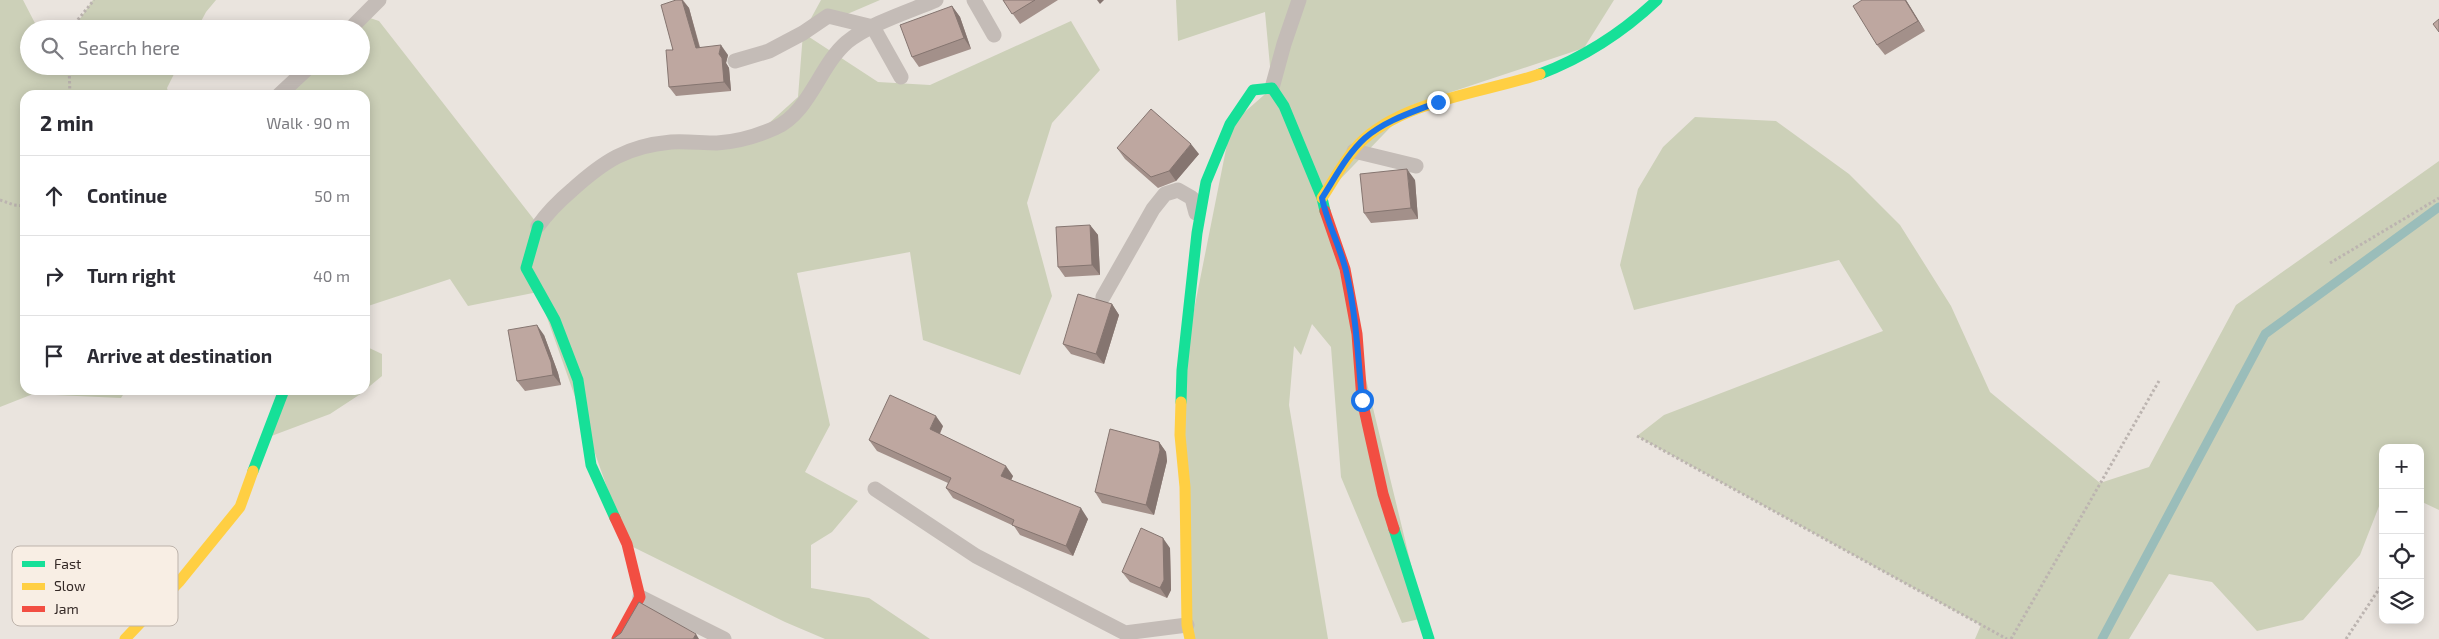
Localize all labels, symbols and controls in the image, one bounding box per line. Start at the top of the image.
search box [20,20,370,75]
icon: search [38,34,66,62]
text: Search here [78,36,180,59]
route end [1427,91,1450,114]
text: 2 min [40,110,94,135]
text: Walk · 90 m [266,113,350,132]
icon: ahead [40,182,68,210]
text: Continue [87,184,167,207]
text: 50 m [314,186,350,205]
icon: right [40,262,68,290]
text: Turn right [87,264,175,287]
text: 40 m [313,266,350,285]
icon: arrive [40,342,68,370]
text: Arrive at destination [87,344,272,367]
route start [1351,389,1374,412]
map controls [2379,444,2424,624]
button: + [2379,444,2424,489]
button: − [2379,489,2424,534]
button: locate [2379,534,2424,579]
legend [12,546,178,626]
text: Fast [54,555,81,572]
text: Slow [54,577,86,594]
button: layers [2379,579,2424,624]
text: Jam [54,600,79,617]

